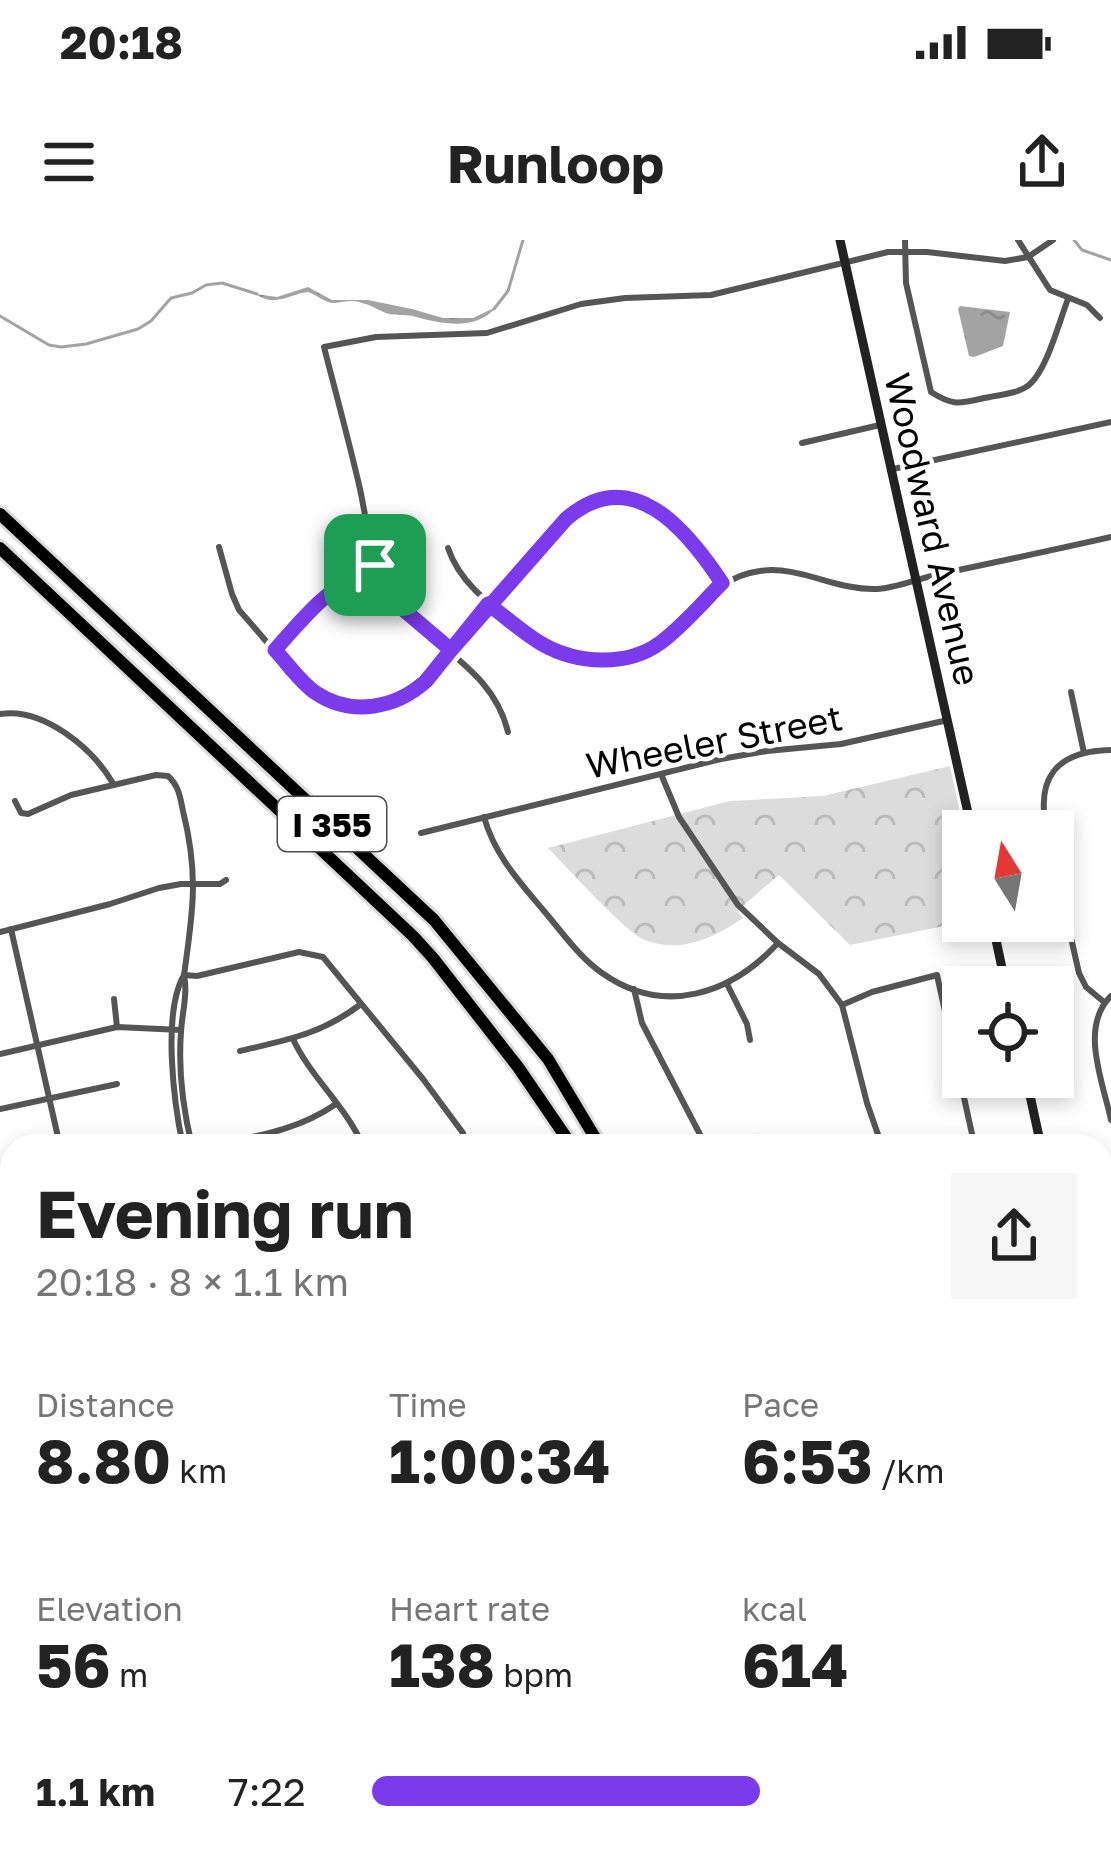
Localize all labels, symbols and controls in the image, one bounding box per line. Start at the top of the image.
text: 20:18 [60,15,183,69]
icon: menu [36,129,102,195]
icon: share [1009,129,1075,195]
text: Runloop [447,130,664,195]
street label: Woodward Avenue [876,369,990,689]
pin [324,514,426,616]
icon: arrive [342,532,408,598]
street label: Wheeler Street [582,695,846,787]
road number: I 355 [278,797,386,851]
north arrow [942,810,1074,942]
map controls [942,810,1074,1098]
button: locate [942,966,1074,1098]
text: Evening run [36,1173,414,1253]
button: share [951,1173,1077,1299]
text: 20:18 · 8 × 1.1 km [36,1258,349,1305]
text: Distance [36,1385,175,1424]
text: Time [389,1385,467,1424]
text: Pace [742,1385,819,1424]
text: 8.80 [36,1424,171,1496]
text: 1:00:34 [389,1424,610,1496]
text: 6:53 [742,1424,873,1496]
text: km [171,1451,227,1490]
text: /km [873,1451,944,1490]
text: Elevation [36,1589,183,1628]
text: Heart rate [389,1589,550,1628]
text: kcal [742,1589,807,1628]
text: 56 [36,1628,111,1700]
text: 138 [389,1628,495,1700]
text: 614 [742,1628,849,1700]
text: m [111,1655,148,1694]
text: bpm [495,1655,573,1694]
text: 1.1 km [36,1768,155,1815]
text: 7:22 [228,1768,306,1815]

